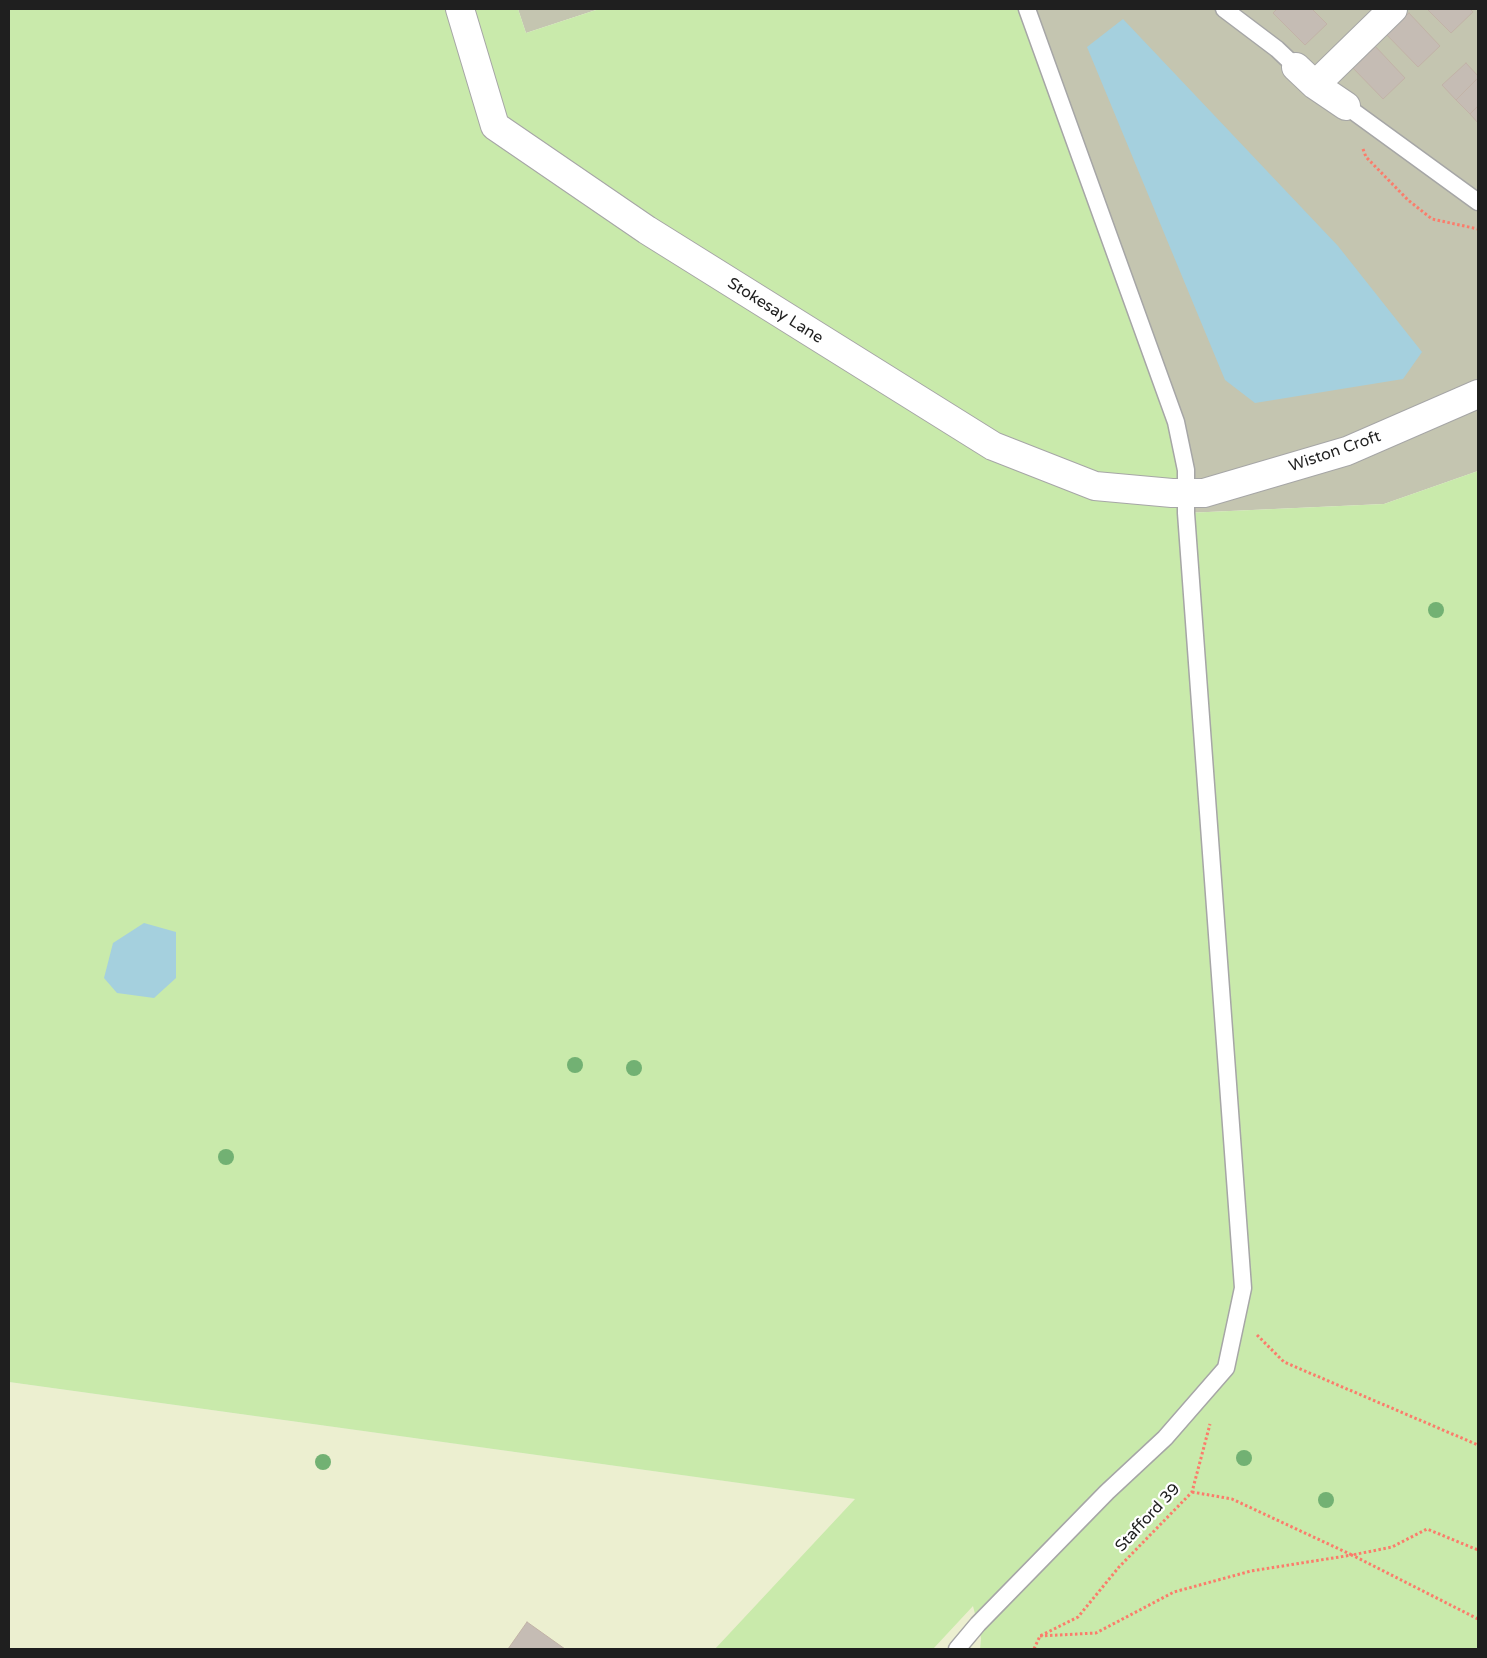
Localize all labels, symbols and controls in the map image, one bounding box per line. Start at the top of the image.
street label: Stokesay Lane [724,274,826,348]
street label: Wiston Croft [1287,427,1383,477]
street label: Stafford 39 [1112,1480,1184,1556]

